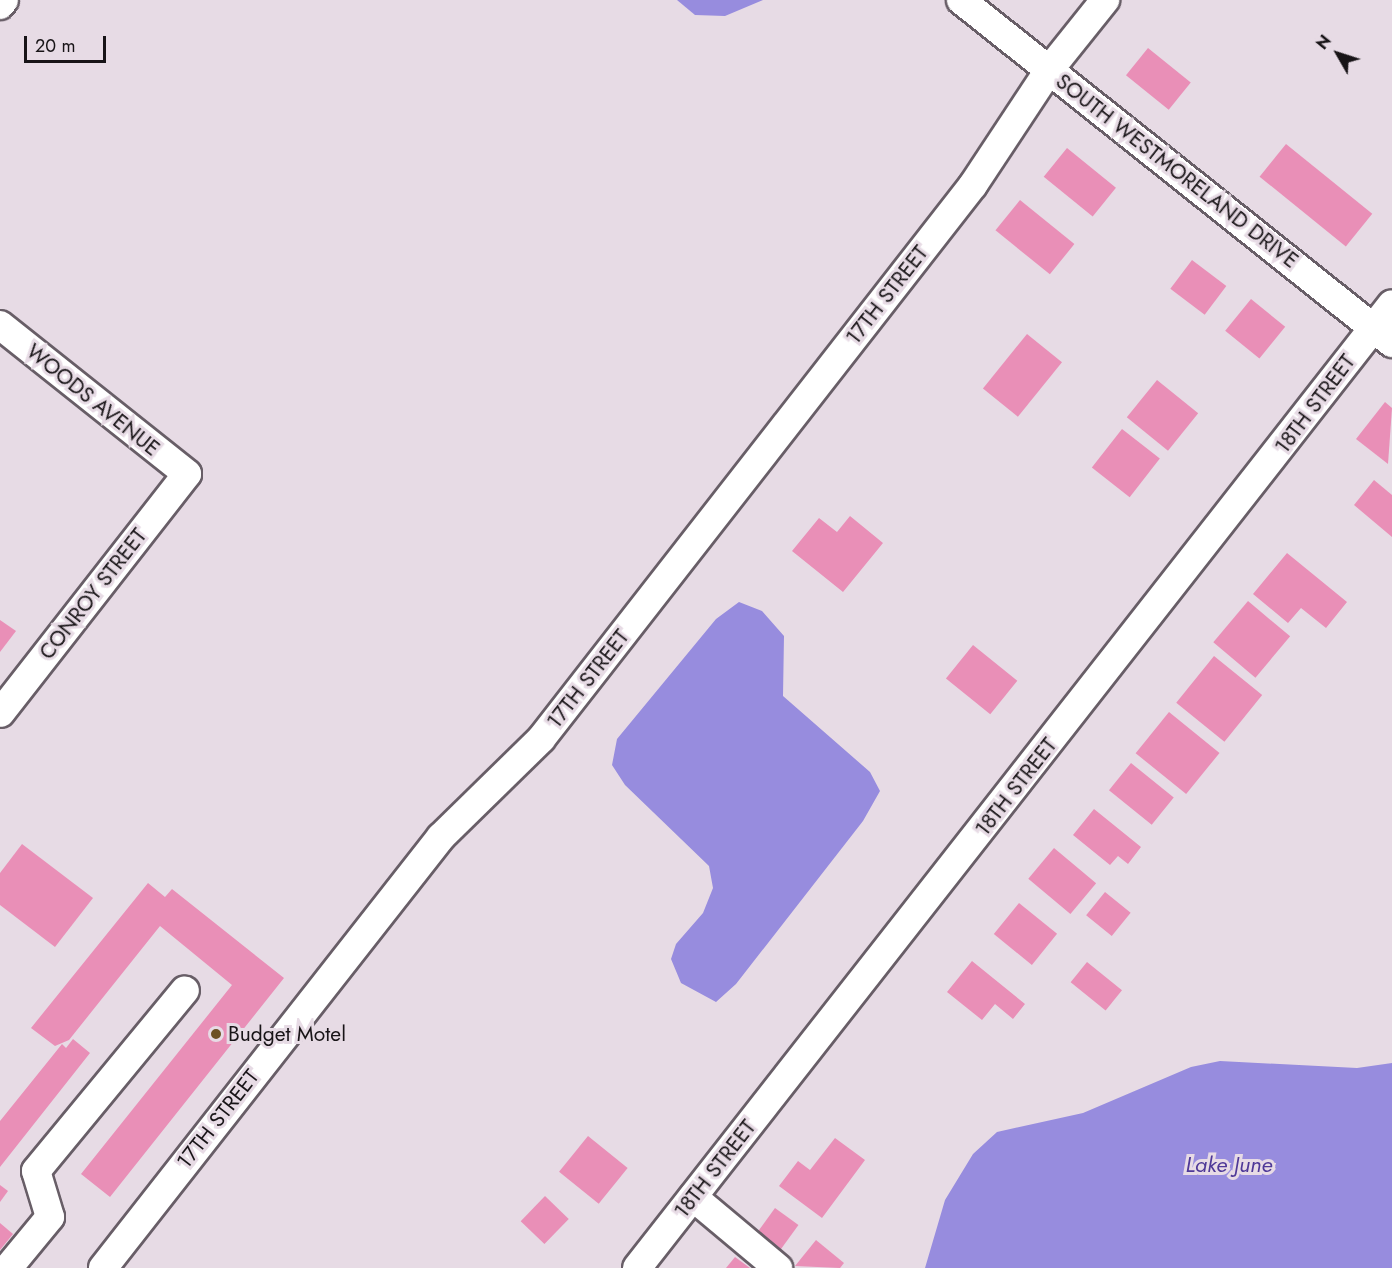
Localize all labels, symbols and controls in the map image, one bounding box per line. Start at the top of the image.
scale bar [27,24,110,62]
north arrow [1308,24,1368,84]
text: N [1311,30,1337,55]
text: 20 m [35,33,75,59]
street label: SOUTH WESTMORELAND DRIVE [1051,69,1303,273]
street label: 17TH STREET [841,241,933,349]
street label: WOODS AVENUE [21,339,165,461]
street label: 18TH STREET [1270,350,1360,458]
street label: CONROY STREET [34,524,152,664]
street label: 17TH STREET [542,625,634,733]
street label: 18TH STREET [970,733,1062,841]
place label: Budget Motel [228,1021,346,1047]
marker: Budget Motel [209,1027,223,1041]
street label: 17TH STREET [172,1065,264,1173]
street label: 18TH STREET [669,1115,761,1223]
water label: Lake June [1186,1152,1272,1178]

